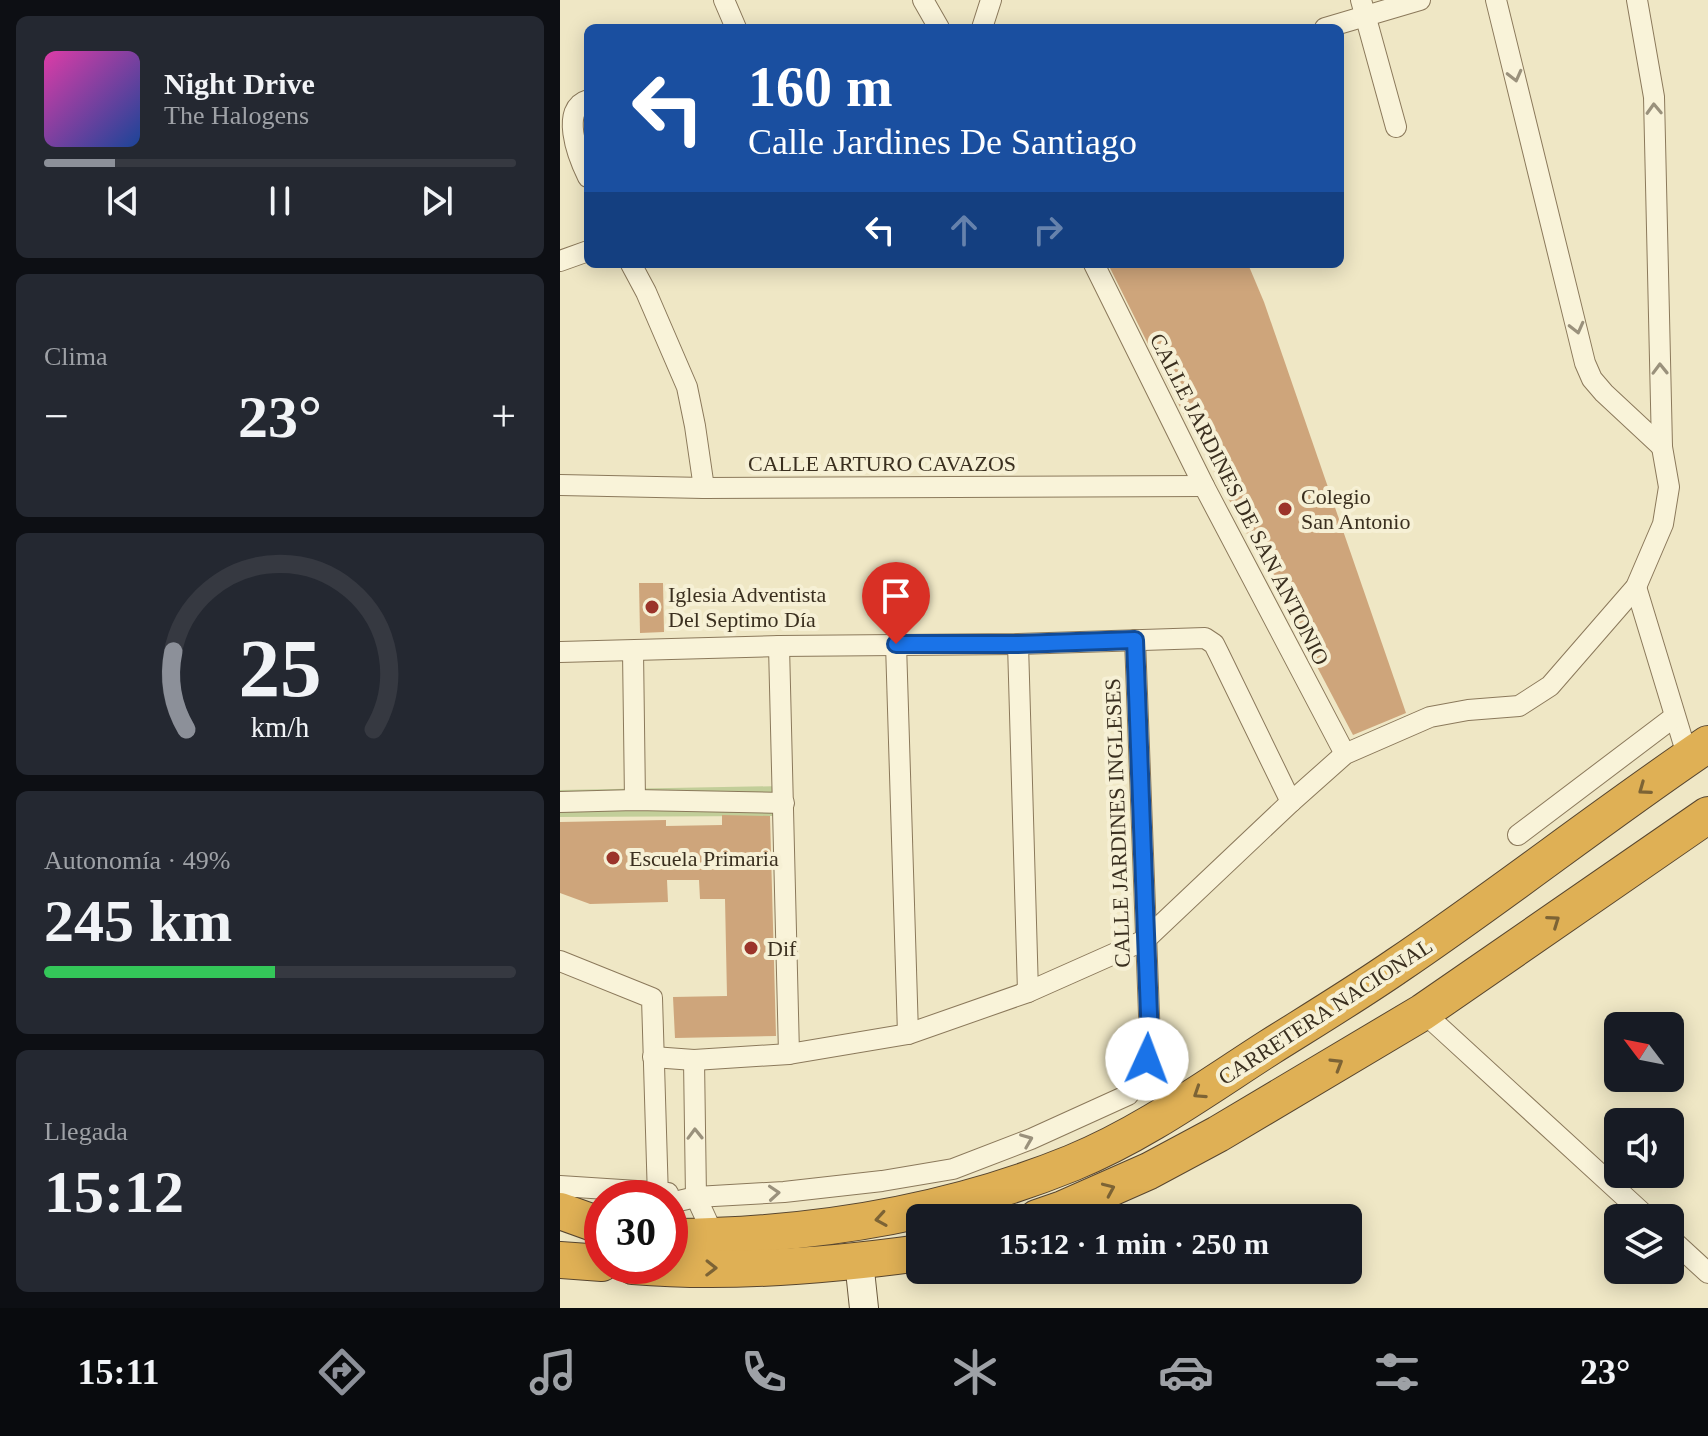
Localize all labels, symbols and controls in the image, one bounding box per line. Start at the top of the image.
icon: left [616,56,720,160]
text: 160 m [748,56,893,118]
text: Night Drive [164,67,315,100]
one-way arrow [1505,68,1522,82]
text: The Halogens [164,101,309,130]
one-way arrow [1646,102,1663,115]
text: Calle Jardines De Santiago [748,122,1137,162]
icon: previous [101,179,145,223]
icon: pause [258,179,302,223]
icon: next [415,179,459,223]
icon: left [858,208,902,252]
icon: ahead [942,208,986,252]
icon: right [1026,208,1070,252]
one-way arrow [1567,321,1584,335]
street label: CALLE JARDINES DE SAN ANTONIO [1145,329,1334,669]
text: Clima [44,342,108,371]
one-way arrow [1651,362,1669,375]
text: 23° [238,384,322,450]
text: − [44,392,69,441]
text: + [491,392,516,441]
street label: CALLE ARTURO CAVAZOS [748,451,1016,476]
place label: Colegio San Antonio [1301,484,1410,534]
marker: Colegio San Antonio [1276,500,1294,518]
pin [862,562,930,644]
icon: arrive [874,574,918,618]
place label: Iglesia Adventista Del Septimo Día [668,582,826,632]
marker: Iglesia Adventista Del Septimo Día [643,598,661,616]
text: 25 [238,622,322,714]
street label: CALLE JARDINES INGLESES [1100,678,1135,968]
text: km/h [251,712,309,743]
one-way arrow [1639,779,1653,794]
text: Autonomía · 49% [44,846,230,875]
place label: Escuela Primaria [629,846,779,871]
marker: Escuela Primaria [604,849,622,867]
text: 245 km [44,888,232,954]
one-way arrow [1546,916,1560,931]
street label: CARRETERA NACIONAL [1214,933,1437,1090]
place label: Dif [767,936,797,961]
marker: Dif [742,939,760,957]
north arrow [1604,1012,1684,1092]
map controls [1604,1012,1684,1284]
position arrow [1105,1017,1189,1101]
one-way arrow [1328,1058,1343,1073]
one-way arrow [1193,1084,1207,1099]
button: sound [1604,1108,1684,1188]
text: Llegada [44,1117,128,1146]
one-way arrow [686,1127,704,1140]
one-way arrow [1019,1134,1033,1150]
text: 15:12 [44,1159,184,1225]
speed limit sign: 30 [584,1180,688,1284]
one-way arrow [1101,1183,1116,1199]
one-way arrow [768,1185,781,1202]
button: layers [1604,1204,1684,1284]
one-way arrow [874,1209,888,1226]
text: 15:12 · 1 min · 250 m [999,1227,1269,1260]
one-way arrow [705,1259,718,1277]
icon: directions [314,1344,370,1400]
icon: music [525,1344,581,1400]
icon: phone [736,1344,792,1400]
icon: climate [947,1344,1003,1400]
icon: car [1158,1344,1214,1400]
icon: filters [1369,1344,1425,1400]
text: 15:11 [77,1352,159,1392]
text: 23° [1580,1352,1630,1392]

